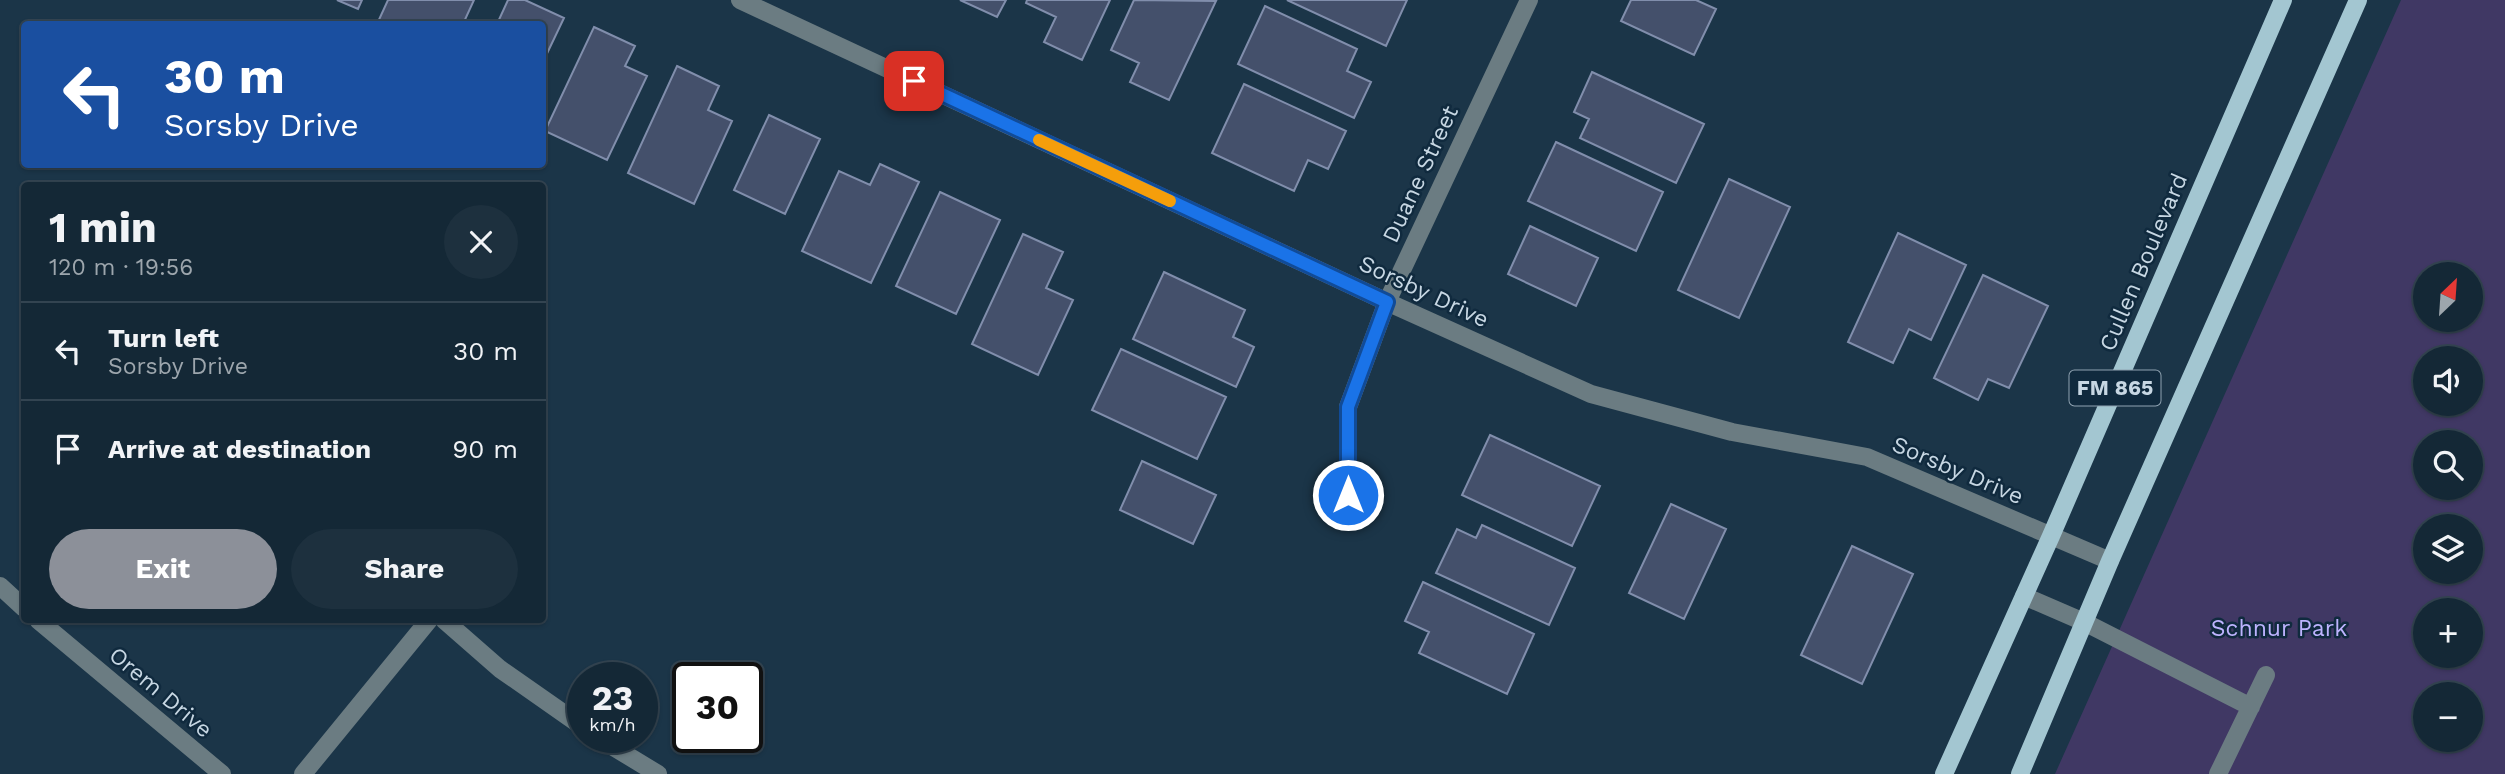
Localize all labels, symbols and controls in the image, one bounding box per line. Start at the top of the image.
text: 30 m [164,47,285,105]
icon: left [49,49,140,140]
pin [884,51,944,111]
icon: arrive [895,62,933,100]
street label: Duane Street [1377,101,1464,247]
text: Sorsby Drive [164,106,359,144]
street label: Cullen Boulevard [2094,169,2193,355]
text: 1 min [49,203,157,252]
button: close [444,205,518,279]
street label: Sorsby Drive [1355,250,1493,333]
text: 120 m · 19:56 [49,254,193,281]
north arrow [2413,262,2483,332]
map controls [2413,262,2483,752]
text: Turn left [108,323,219,353]
icon: left [49,332,87,370]
text: 30 m [453,336,518,366]
button: sound [2413,346,2483,416]
text: Sorsby Drive [108,353,248,380]
road number: FM 865 [2070,370,2160,406]
icon: arrive [49,430,87,468]
button: search [2413,430,2483,500]
street label: Sorsby Drive [1888,431,2028,510]
text: Arrive at destination [108,434,371,464]
text: 90 m [452,434,518,464]
position arrow [1311,458,1385,532]
button: layers [2413,514,2483,584]
button: Exit [49,529,277,609]
button: Share [291,529,518,609]
button: + [2413,598,2483,668]
park label: Schnur Park [2211,615,2347,642]
street label: Orem Drive [104,641,218,743]
speed limit sign: 30 [672,662,763,753]
text: 23 [592,677,633,719]
button: − [2413,682,2483,752]
text: km/h [589,714,636,735]

